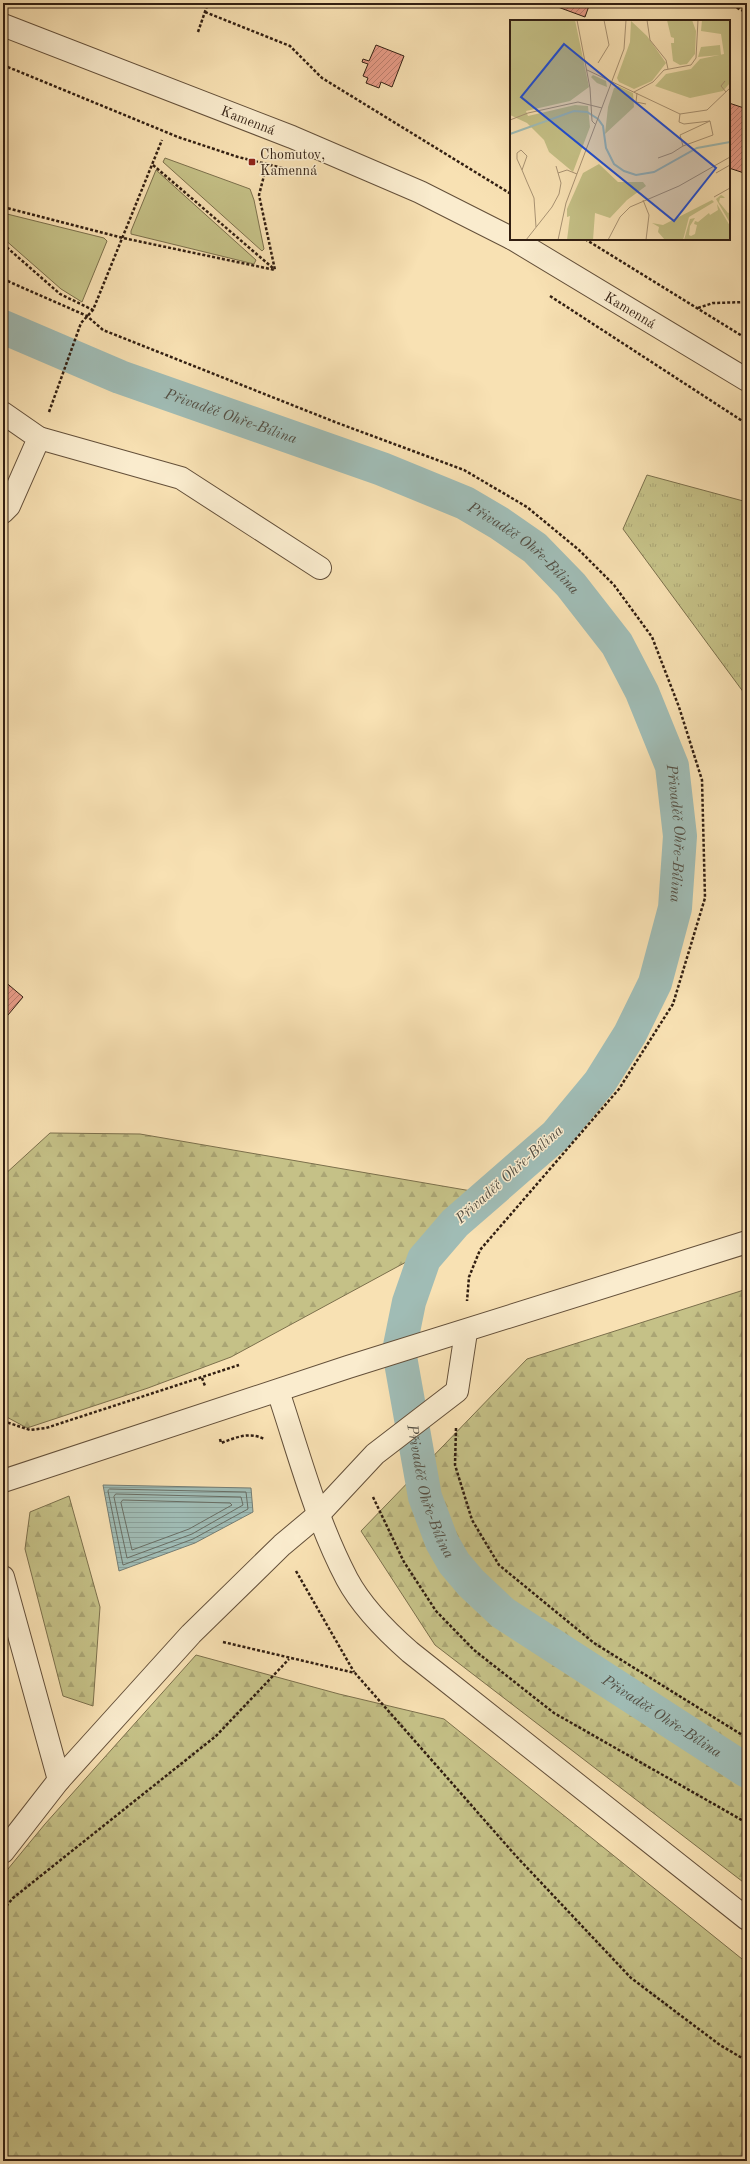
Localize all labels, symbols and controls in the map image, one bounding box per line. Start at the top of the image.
inset map [510,20,730,240]
street label: Kamenná [219,104,277,138]
place label: Chomutov, Kamenná [260,148,325,178]
marker: Chomutov, Kamenná [247,157,257,167]
street label: Kamenná [602,290,658,331]
water label: Přivaděč Ohře-Bílina [162,387,299,448]
water label: Přivaděč Ohře-Bílina [464,500,581,598]
water label: Přivaděč Ohře-Bílina [663,763,686,903]
water label: Přivaděč Ohře-Bílina [453,1123,567,1228]
water label: Přivaděč Ohře-Bílina [403,1422,456,1561]
water label: Přivaděč Ohře-Bílina [598,1673,724,1761]

